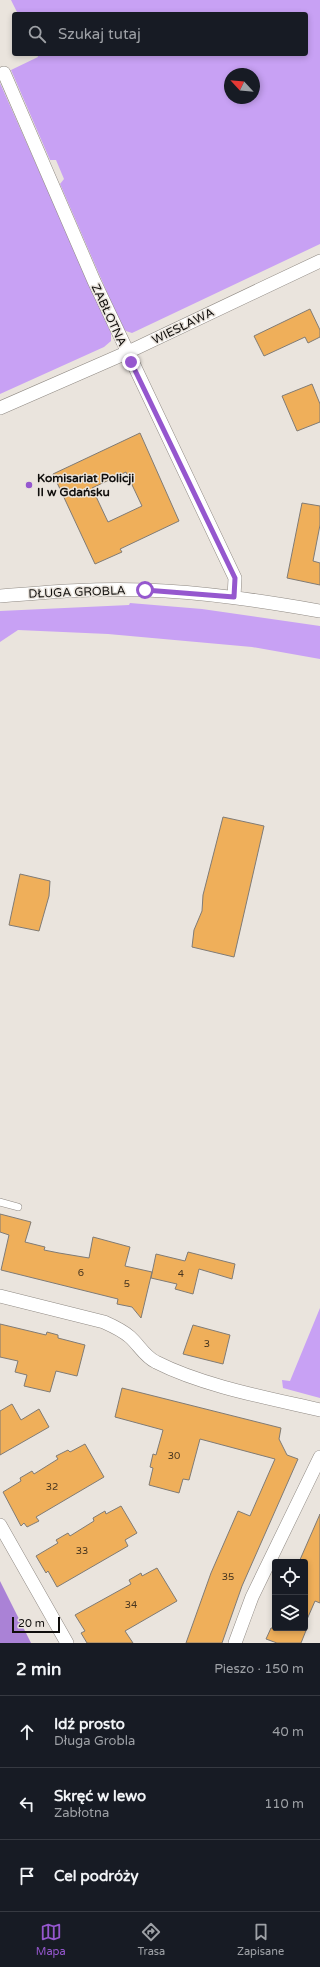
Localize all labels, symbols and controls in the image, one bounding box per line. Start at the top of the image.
search box [12,12,308,56]
icon: search [26,23,48,45]
text: Szukaj tutaj [58,25,141,43]
north arrow [224,68,260,104]
street label: ZABŁOTNA [88,282,130,348]
street label: WIESŁAWA [150,305,216,347]
route end [122,353,140,371]
place label: Komisariat Policji II w Gdańsku [37,471,134,499]
marker: Komisariat Policji II w Gdańsku [24,480,34,490]
route start [136,581,154,599]
street label: DŁUGA GROBLA [28,583,126,601]
house number: 6 [78,1267,84,1279]
house number: 4 [178,1268,184,1280]
house number: 5 [124,1278,130,1290]
house number: 3 [204,1338,210,1350]
house number: 30 [168,1450,180,1462]
house number: 32 [46,1481,58,1493]
house number: 33 [76,1545,88,1557]
map controls [272,1559,308,1631]
button: locate [272,1559,308,1595]
house number: 35 [222,1571,234,1583]
button: layers [272,1595,308,1631]
house number: 34 [125,1599,137,1611]
scale bar [12,1615,60,1634]
text: 20 m [18,1617,45,1630]
text: 2 min [16,1659,61,1680]
text: Pieszo · 150 m [214,1661,304,1677]
text: Idź prosto [54,1715,125,1733]
icon: ahead [16,1721,38,1743]
text: 40 m [272,1724,304,1740]
text: Długa Grobla [54,1733,135,1749]
text: Skręć w lewo [54,1787,146,1805]
icon: left [16,1793,38,1815]
text: 110 m [264,1796,304,1812]
text: Zabłotna [54,1805,109,1821]
icon: arrive [16,1865,38,1887]
text: Cel podróży [54,1867,139,1885]
tab: Mapa [36,1921,66,1958]
tab: Trasa [137,1921,165,1958]
tab: Zapisane [237,1921,284,1958]

